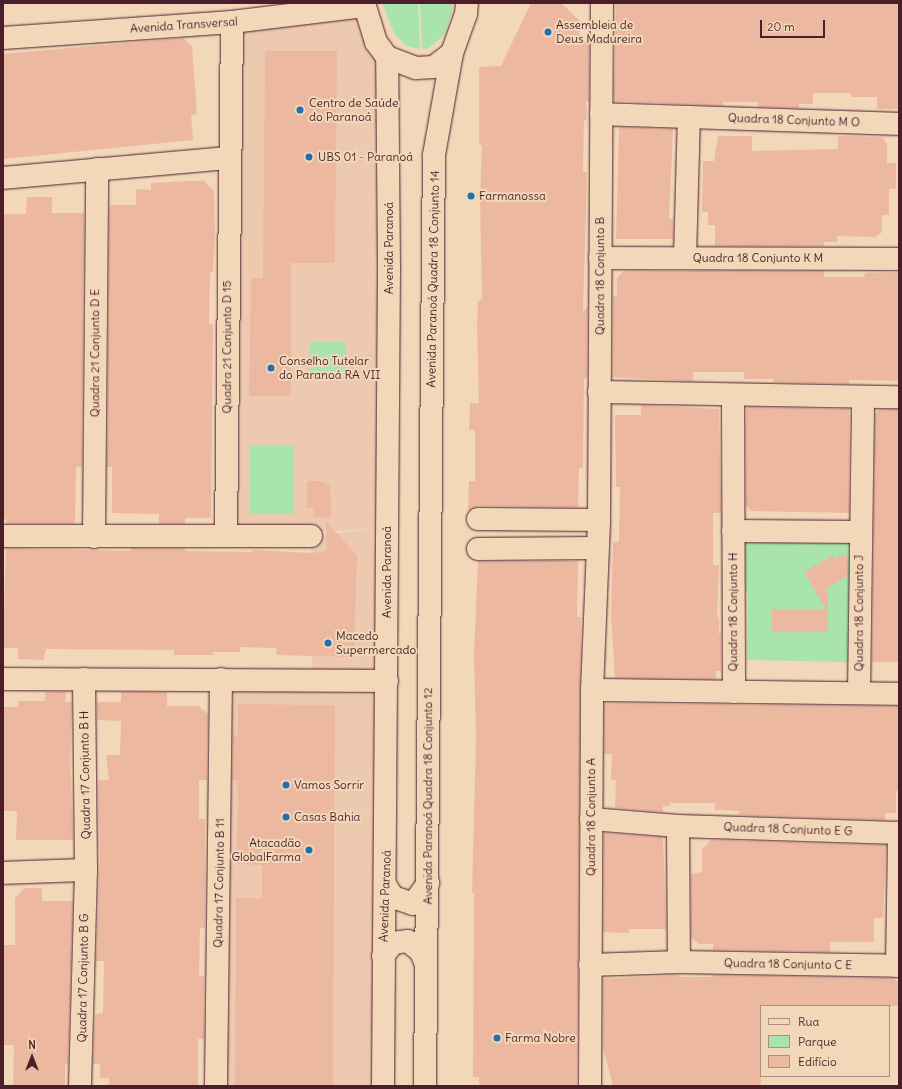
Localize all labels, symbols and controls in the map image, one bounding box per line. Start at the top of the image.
scale bar [762,12,827,38]
street label: Avenida Transversal [130,14,238,36]
place label: Assembleia de Deus Madureira [556,18,642,46]
text: 20 m [767,19,795,34]
marker: Assembleia de Deus Madureira [543,27,553,37]
place label: Centro de Saúde do Paranoá [309,96,399,124]
marker: Centro de Saúde do Paranoá [294,104,306,116]
street label: Quadra 18 Conjunto M O [728,110,860,130]
place label: UBS 01 - Paranoá [318,150,413,164]
marker: UBS 01 - Paranoá [303,151,315,163]
street label: Avenida Paranoá Quadra 18 Conjunto 14 [424,170,442,388]
place label: Farmanossa [479,189,546,203]
marker: Farmanossa [466,191,476,201]
street label: Avenida Paranoá [382,202,396,294]
street label: Quadra 18 Conjunto B [593,217,607,335]
street label: Quadra 18 Conjunto K M [693,251,823,265]
street label: Quadra 21 Conjunto D 15 [220,280,234,414]
street label: Quadra 21 Conjunto D E [88,289,102,417]
place label: Conselho Tutelar do Paranoá RA VII [279,354,381,382]
marker: Conselho Tutelar do Paranoá RA VII [266,363,276,373]
street label: Avenida Paranoá [380,526,394,618]
street label: Quadra 18 Conjunto H [726,552,740,672]
street label: Quadra 18 Conjunto J [852,555,866,671]
place label: Macedo Supermercado [336,629,416,657]
marker: Macedo Supermercado [323,638,333,648]
street label: Avenida Paranoá Quadra 18 Conjunto 12 [421,688,435,904]
street label: Quadra 17 Conjunto B H [77,710,93,840]
street label: Quadra 18 Conjunto A [584,758,598,876]
place label: Vamos Sorrir [294,778,364,792]
marker: Vamos Sorrir [281,780,291,790]
place label: Casas Bahia [294,810,360,824]
marker: Casas Bahia [281,812,291,822]
street label: Quadra 17 Conjunto B 11 [211,818,227,948]
street label: Quadra 18 Conjunto E G [723,820,853,838]
place label: Atacadão GlobalFarma [231,836,301,864]
marker: Atacadão GlobalFarma [304,845,314,855]
street label: Avenida Paranoá [376,850,394,942]
street label: Quadra 17 Conjunto B G [75,913,91,1043]
street label: Quadra 18 Conjunto C E [724,956,852,972]
legend [760,1005,890,1077]
text: Rua [798,1014,819,1029]
place label: Farma Nobre [505,1031,576,1045]
marker: Farma Nobre [492,1033,502,1043]
text: Parque [798,1034,837,1049]
north arrow [12,1037,52,1077]
text: N [28,1038,36,1052]
text: Edifício [798,1054,837,1069]

